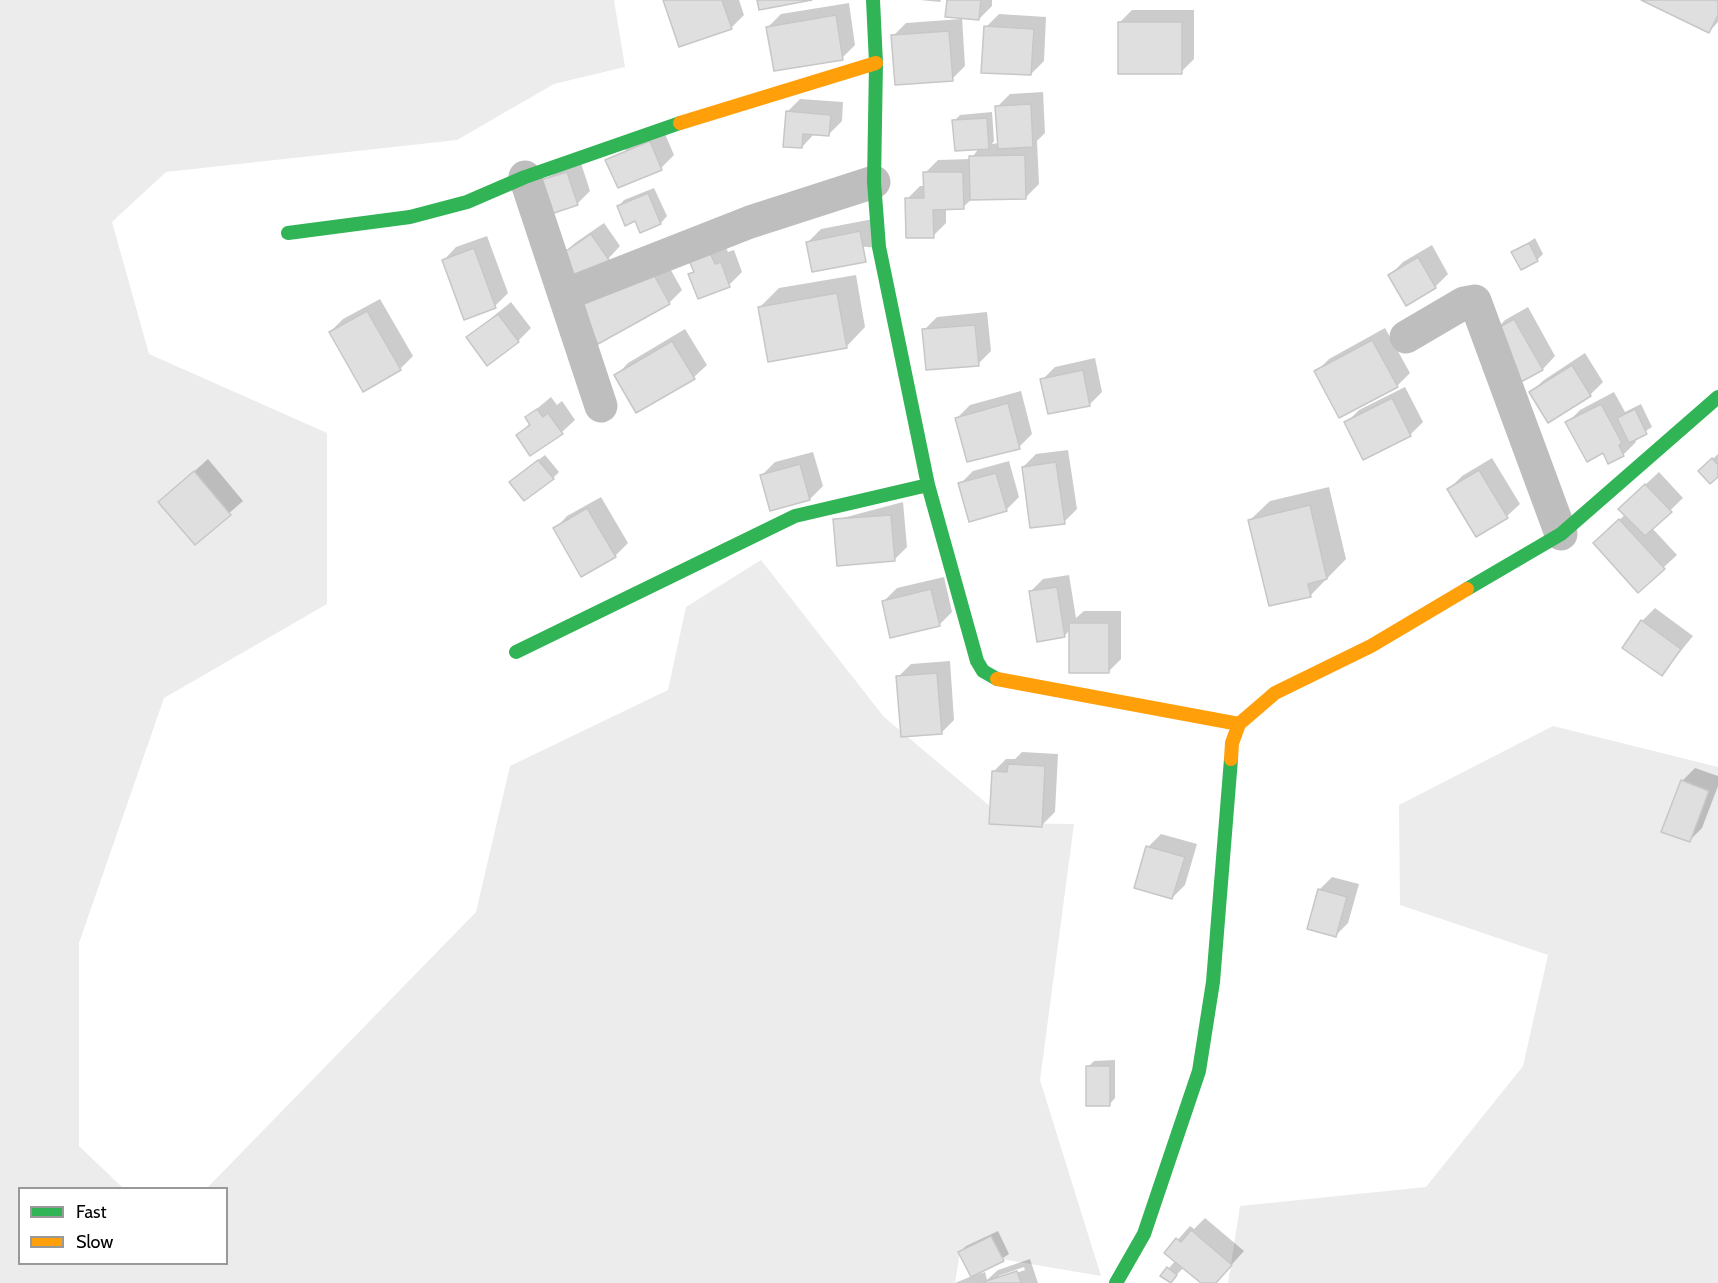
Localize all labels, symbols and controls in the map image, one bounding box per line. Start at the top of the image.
legend [18,1187,228,1265]
text: Fast [76,1201,107,1223]
text: Slow [76,1231,113,1253]

